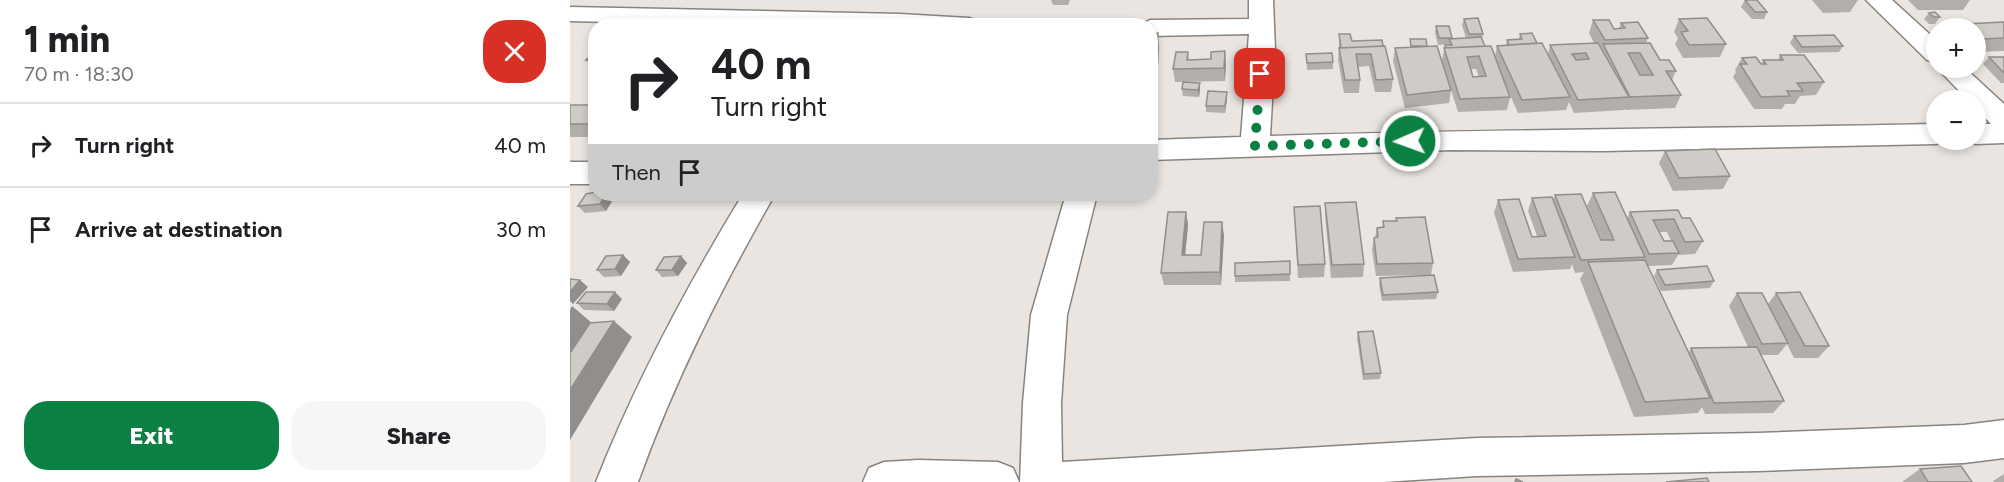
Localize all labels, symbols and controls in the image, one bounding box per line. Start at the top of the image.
text: 1 min [24,18,110,61]
map controls [1926,18,1986,150]
button: + [1926,18,1986,78]
button: close [483,20,546,83]
text: 40 m [711,39,811,90]
icon: right [612,42,690,120]
pin [1234,48,1285,99]
icon: arrive [1243,57,1276,90]
text: 70 m · 18:30 [24,62,134,86]
text: Turn right [711,90,827,123]
button: − [1926,90,1986,150]
position arrow [1378,109,1442,173]
icon: right [24,129,57,162]
text: Turn right [75,132,174,159]
text: 40 m [494,132,546,159]
icon: arrive [673,156,706,189]
text: Then [612,159,661,186]
icon: arrive [24,213,57,246]
text: Arrive at destination [75,216,283,243]
text: 30 m [496,216,546,243]
button: Exit [24,401,279,470]
button: Share [291,401,546,470]

